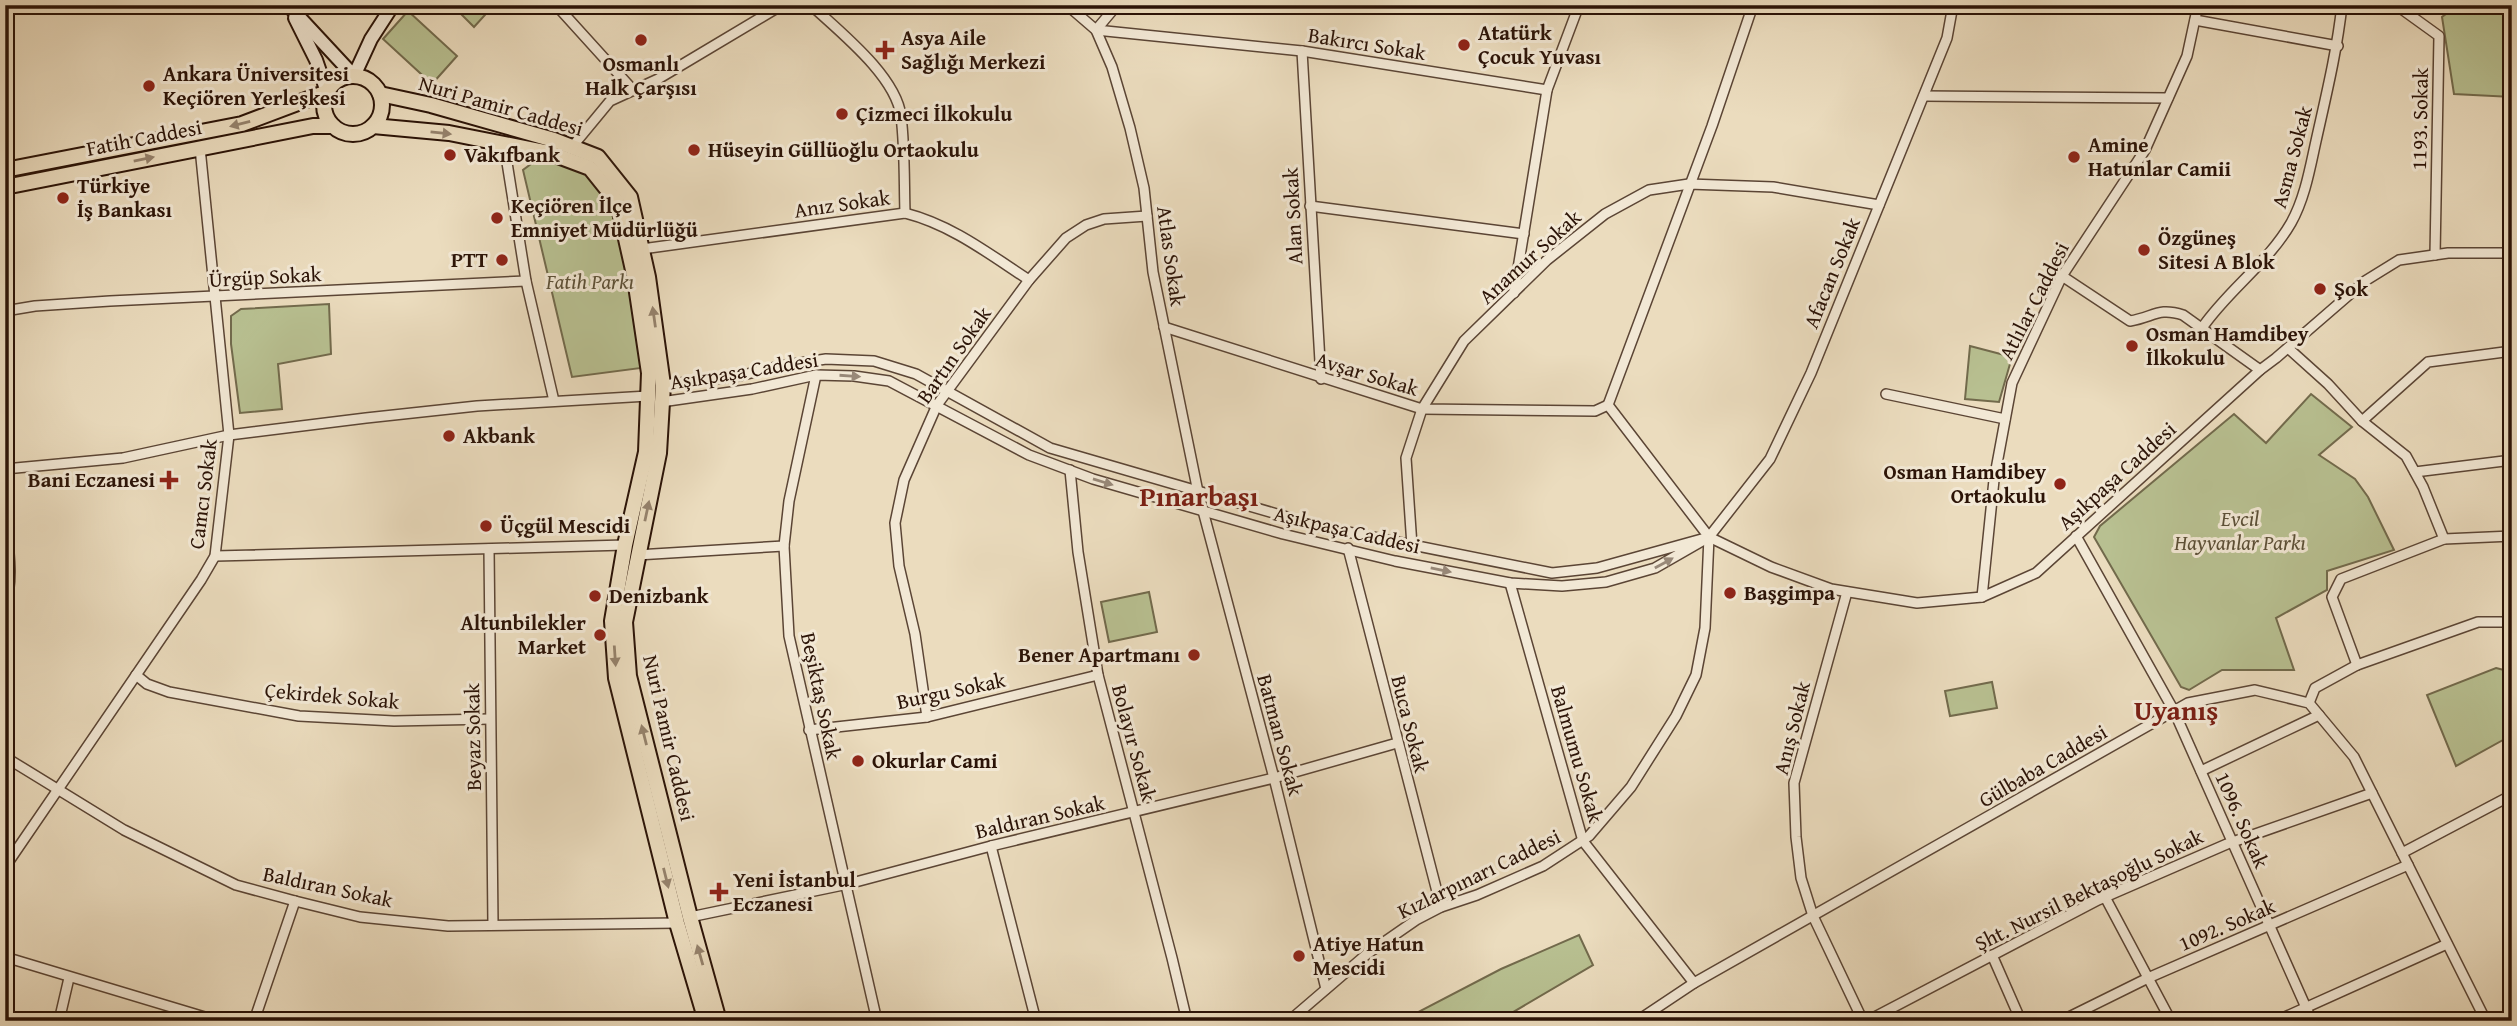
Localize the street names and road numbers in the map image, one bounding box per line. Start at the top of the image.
street label: Bakırcı Sokak [1306,19,1428,68]
street label: Nuri Pamir Caddesi [415,67,587,144]
street label: 1193. Sokak [2403,67,2436,170]
street label: Asma Sokak [2263,102,2320,212]
street label: Fatih Caddesi [84,111,204,164]
street label: Alan Sokak [1274,166,1311,265]
street label: Anız Sokak [792,181,892,226]
street label: Anamur Sokak [1472,202,1588,311]
street label: Atlas Sokak [1149,204,1194,309]
street label: Afacan Sokak [1795,212,1868,333]
street label: Atlılar Caddesi [1990,236,2077,365]
street label: Ürgüp Sokak [208,258,322,295]
street label: Bartın Sokak [909,299,999,410]
street label: Aşıkpaşa Caddesi [668,343,820,398]
street label: Avşar Sokak [1312,343,1423,404]
street label: Aşıkpaşa Caddesi [2051,414,2183,537]
street label: Camcı Sokak [180,437,225,551]
street label: Aşıkpaşa Caddesi [1271,498,1424,561]
street label: Beşiktaş Sokak [793,629,850,763]
street label: Nuri Pamir Caddesi [635,652,704,824]
street label: Burgu Sokak [894,664,1009,717]
street label: Batman Sokak [1249,671,1312,800]
street label: Buca Sokak [1383,672,1438,776]
street label: Çekirdek Sokak [264,674,401,717]
street label: Anış Sokak [1765,677,1818,778]
street label: Bolayır Sokak [1104,681,1165,805]
street label: Beyaz Sokak [456,682,489,791]
street label: Balmumu Sokak [1543,682,1612,827]
street label: Gülbaba Caddesi [1973,716,2113,815]
street label: 1096. Sokak [2207,767,2278,873]
street label: Baldıran Sokak [972,787,1108,846]
street label: Şht. Nursil Bektaşoğlu Sokak [1969,820,2209,959]
street label: Kızlarpınarı Caddesi [1392,821,1566,926]
street label: Baldıran Sokak [260,858,396,915]
street label: 1092. Sokak [2174,890,2280,959]

